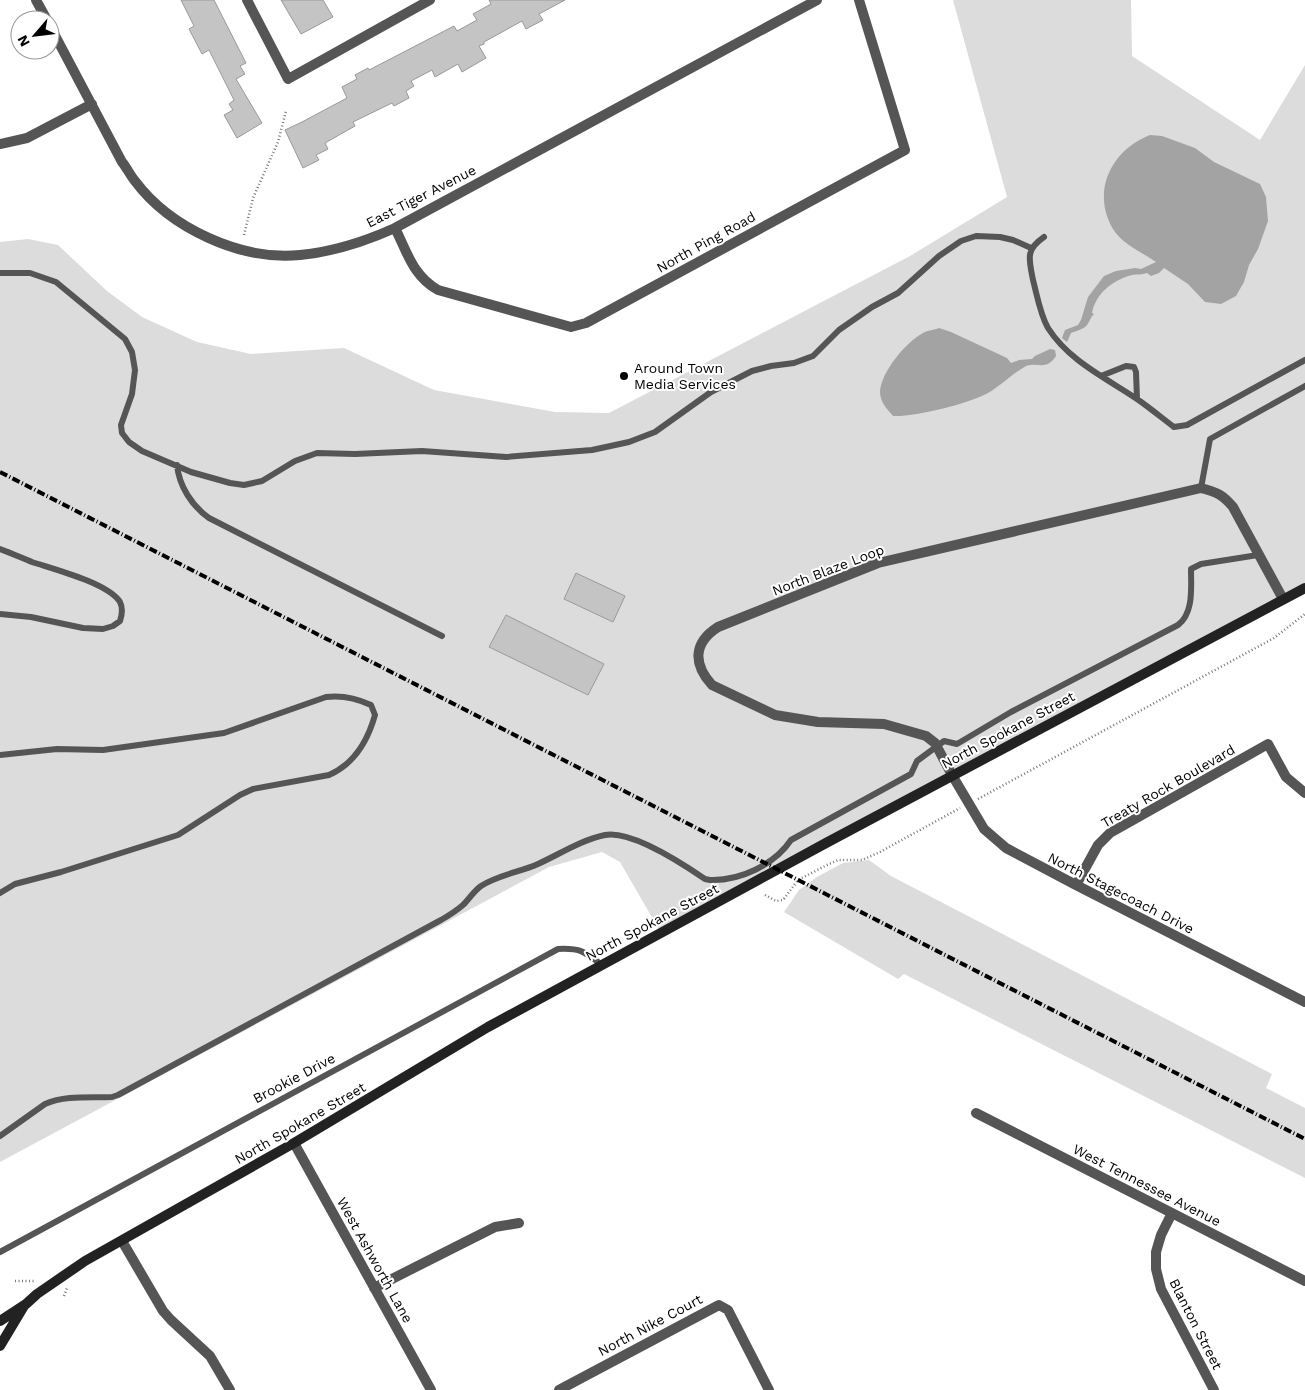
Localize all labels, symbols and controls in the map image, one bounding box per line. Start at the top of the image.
north arrow [10,10,60,60]
text: N [14,33,33,49]
street label: East Tiger Avenue [363,161,479,231]
street label: North Ping Road [654,208,758,276]
place label: Around Town Media Services [634,360,736,392]
marker: Around Town Media Services [618,370,630,382]
street label: North Blaze Loop [770,541,886,599]
street label: North Spokane Street [939,688,1077,772]
street label: Treaty Rock Boulevard [1098,741,1238,831]
street label: North Stagecoach Drive [1045,849,1197,937]
street label: North Spokane Street [583,880,721,964]
street label: Brookie Drive [250,1050,338,1106]
street label: North Spokane Street [232,1079,368,1167]
street label: West Tennessee Avenue [1070,1141,1224,1229]
street label: West Ashworth Lane [334,1194,416,1326]
street label: Blanton Street [1166,1276,1226,1372]
street label: North Nike Court [595,1291,705,1359]

